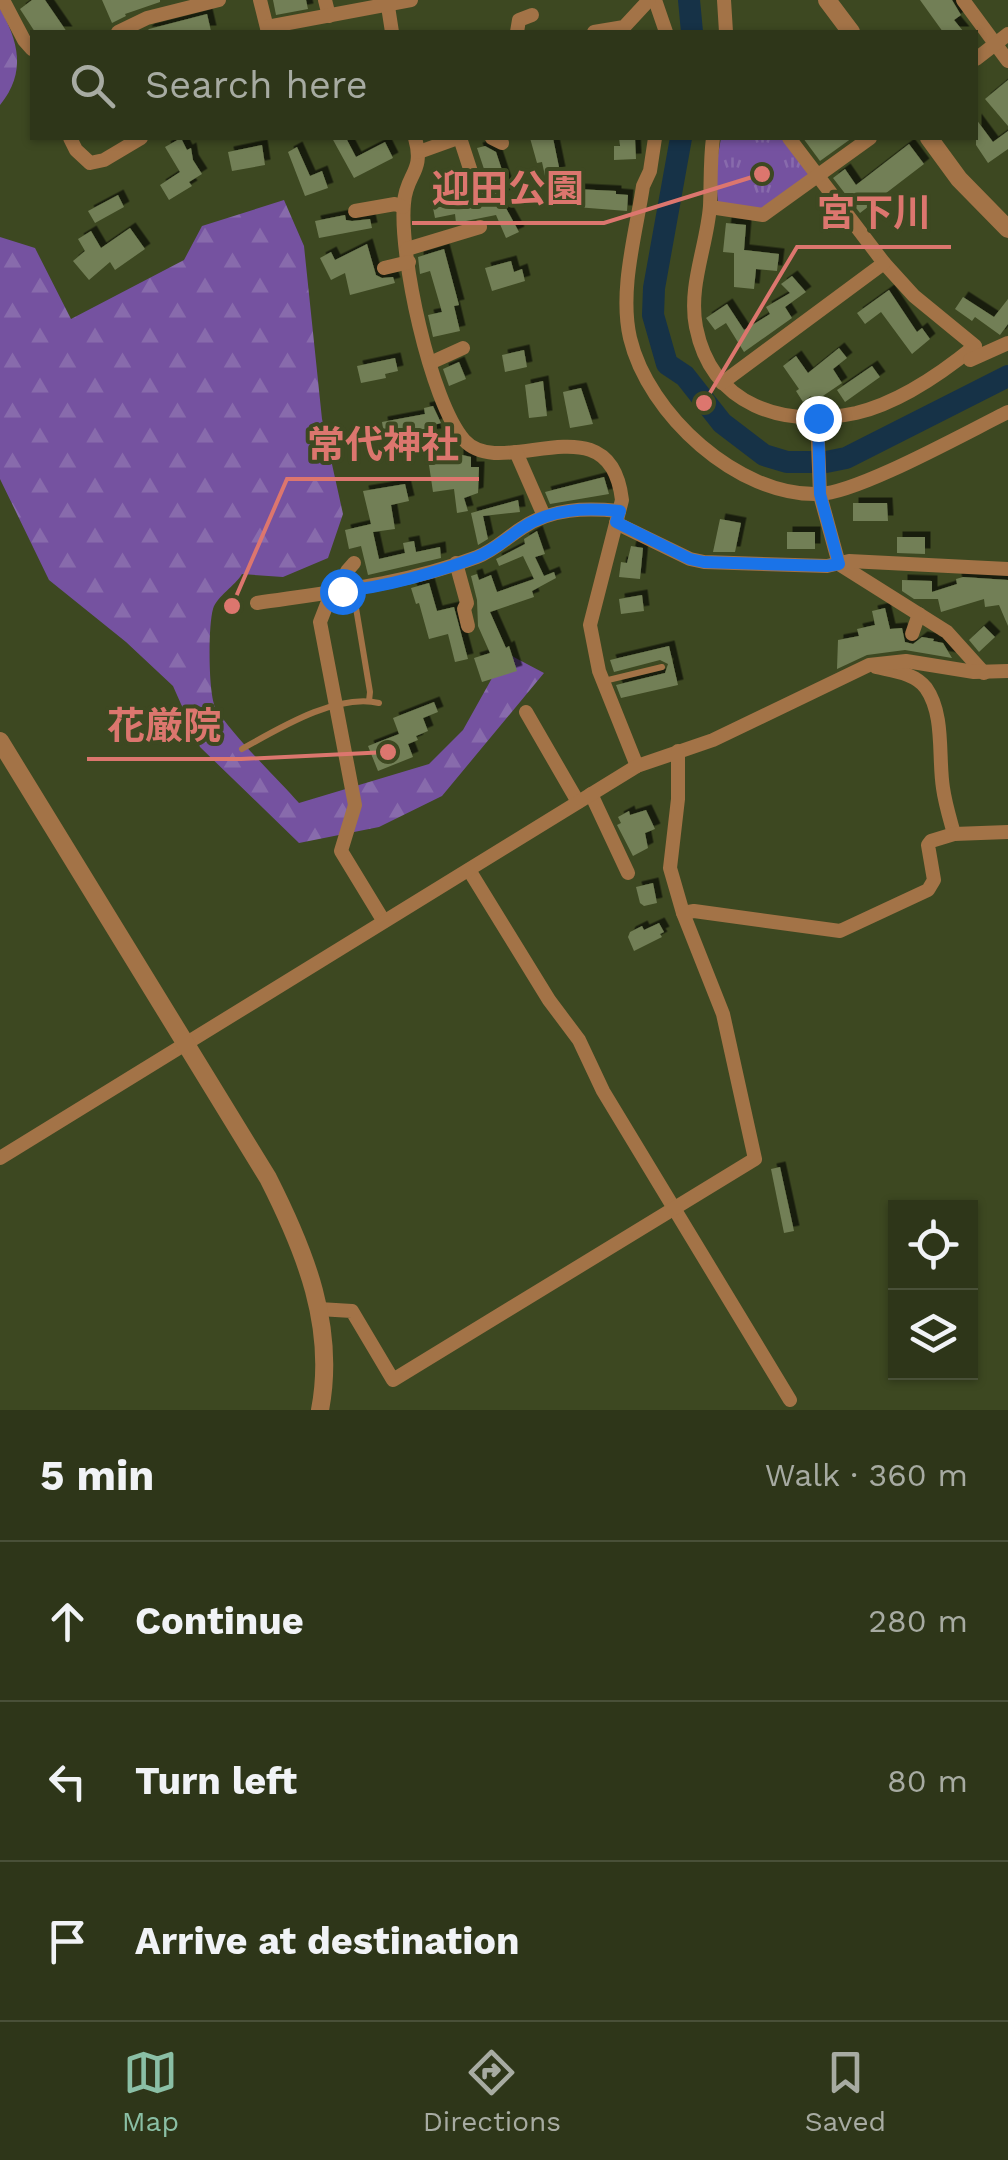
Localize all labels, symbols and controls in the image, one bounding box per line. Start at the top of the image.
search box [30,30,978,140]
icon: search [65,58,120,113]
text: Search here [145,63,368,107]
callout: 迎田公園 [412,155,604,223]
text: 迎田公園 [432,167,584,211]
callout: 宮下川 [797,179,951,247]
text: 宮下川 [817,191,931,235]
route end [796,396,842,442]
callout: 常代神社 [287,411,479,479]
text: 常代神社 [307,423,459,467]
route start [320,569,366,615]
callout: 花厳院 [87,691,241,759]
text: 花厳院 [107,704,221,748]
map controls [888,1200,978,1380]
button: locate [888,1200,978,1290]
button: layers [888,1290,978,1380]
text: 5 min [40,1451,154,1500]
text: Walk · 360 m [765,1456,968,1494]
icon: ahead [40,1594,95,1649]
text: Continue [135,1599,304,1643]
text: 280 m [868,1602,968,1640]
icon: left [40,1754,95,1809]
text: Turn left [135,1759,297,1803]
text: 80 m [887,1762,968,1800]
icon: arrive [40,1914,95,1969]
text: Arrive at destination [135,1919,520,1963]
tab: Map [122,2045,179,2138]
tab: Directions [423,2045,561,2138]
tab: Saved [805,2045,886,2138]

